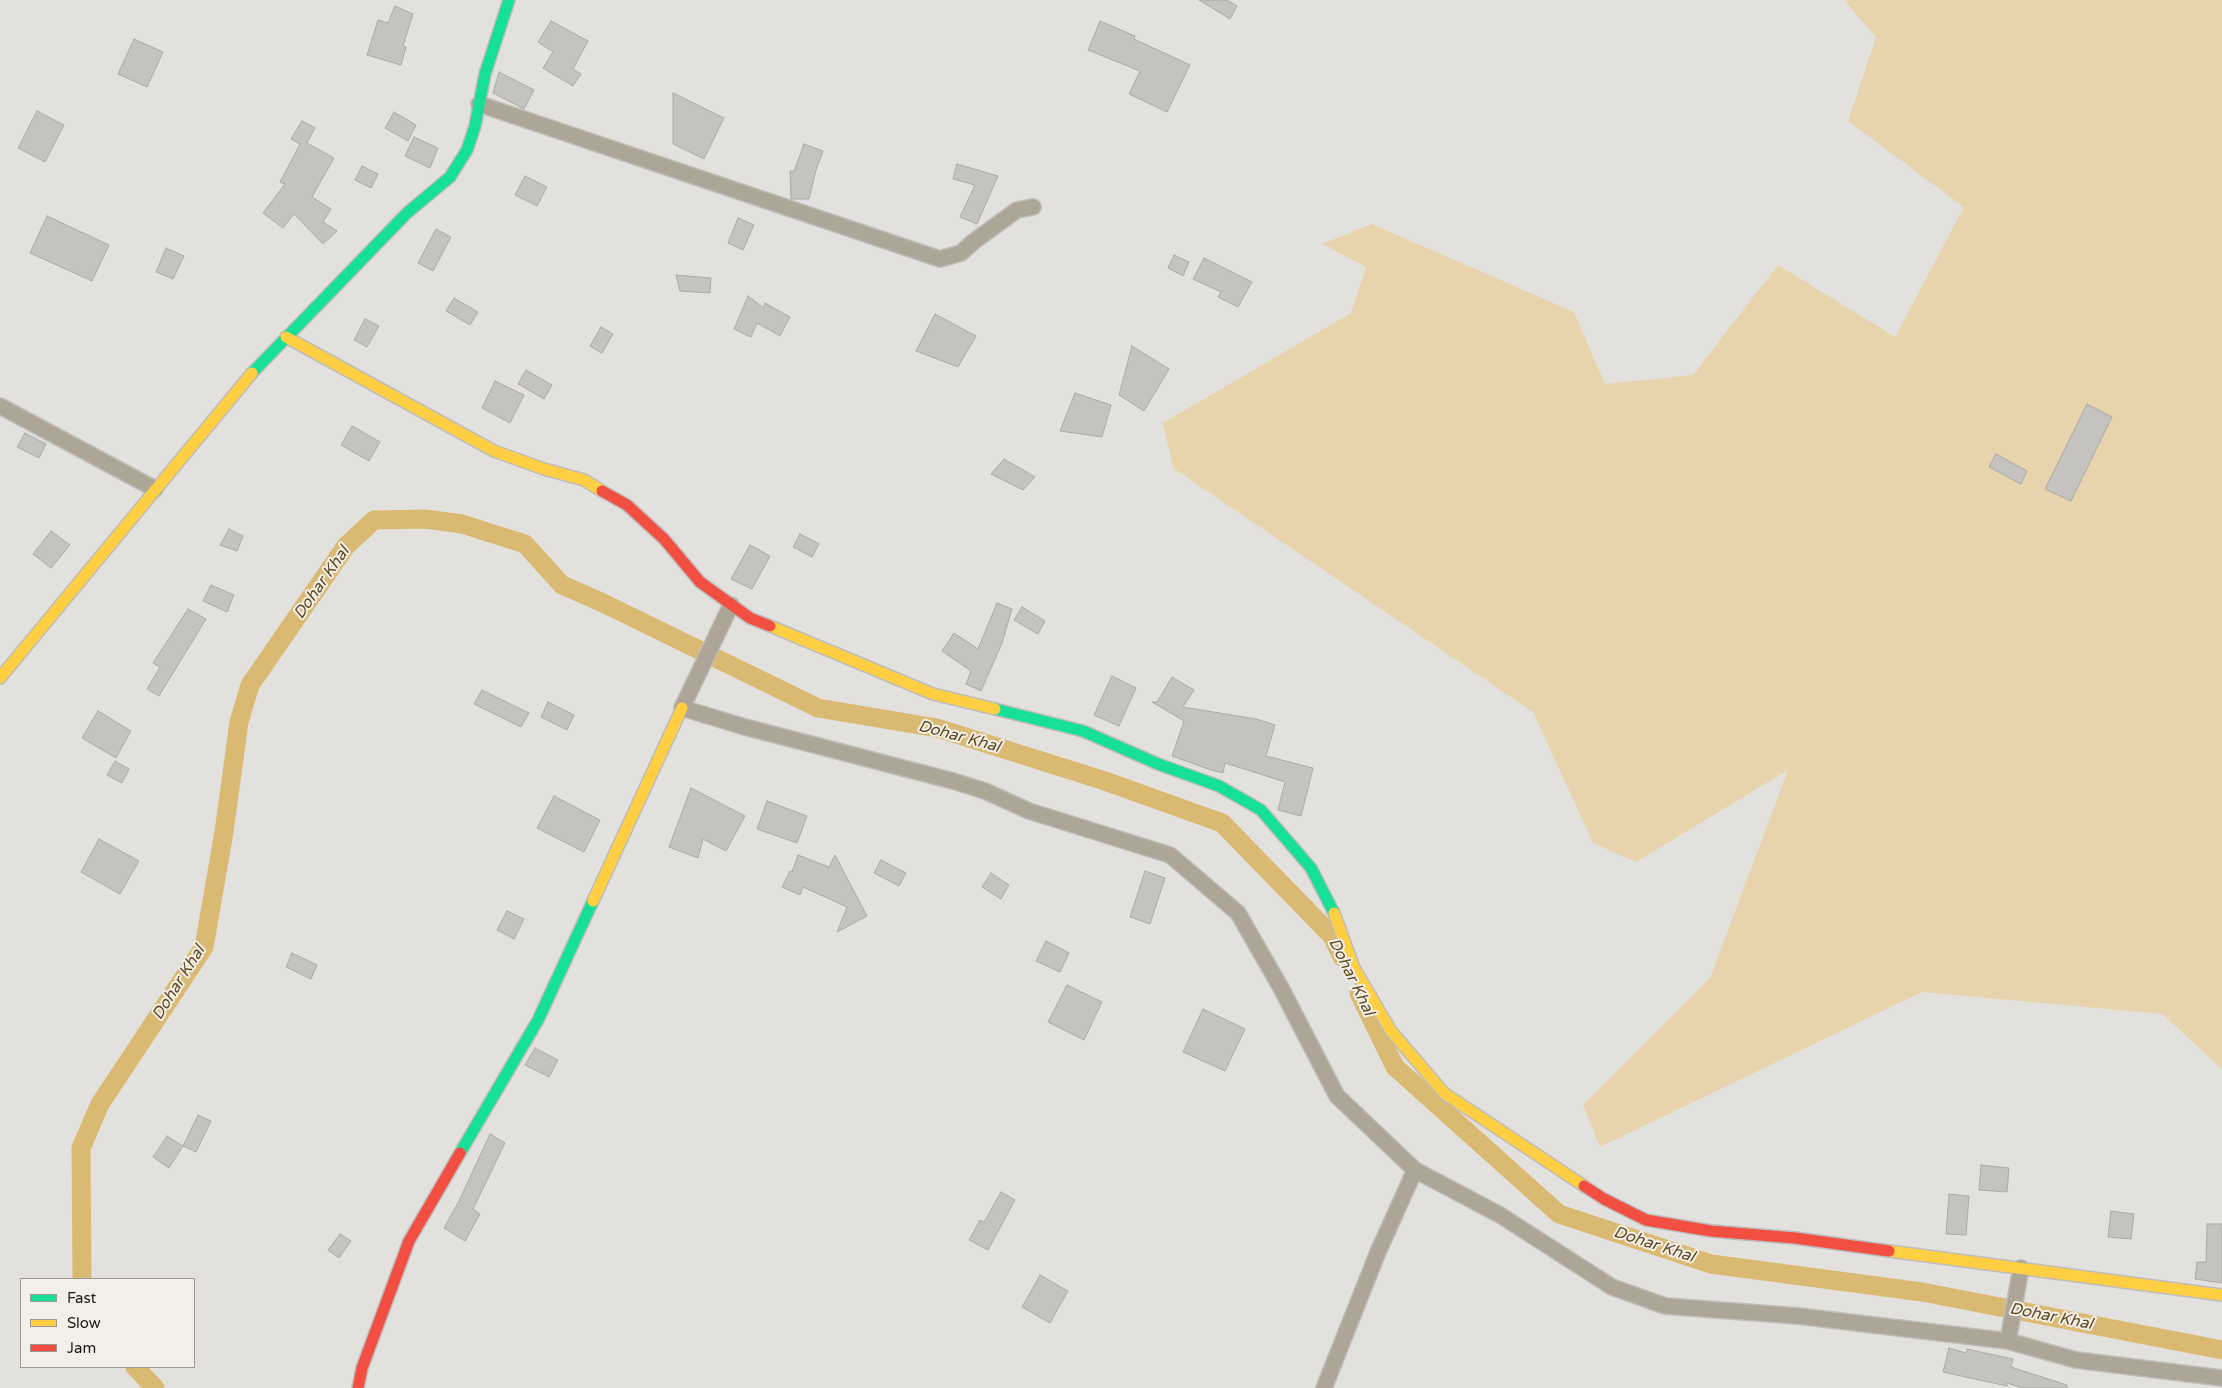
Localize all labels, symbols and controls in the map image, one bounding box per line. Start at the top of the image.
water label: Dohar Khal [290,543,354,623]
water label: Dohar Khal [916,717,1002,757]
water label: Dohar Khal [1324,935,1378,1019]
water label: Dohar Khal [149,942,209,1024]
water label: Dohar Khal [1611,1223,1697,1267]
legend [20,1278,195,1368]
text: Fast [67,1289,96,1307]
water label: Dohar Khal [2008,1300,2094,1334]
text: Slow [67,1314,101,1332]
text: Jam [67,1339,96,1357]

